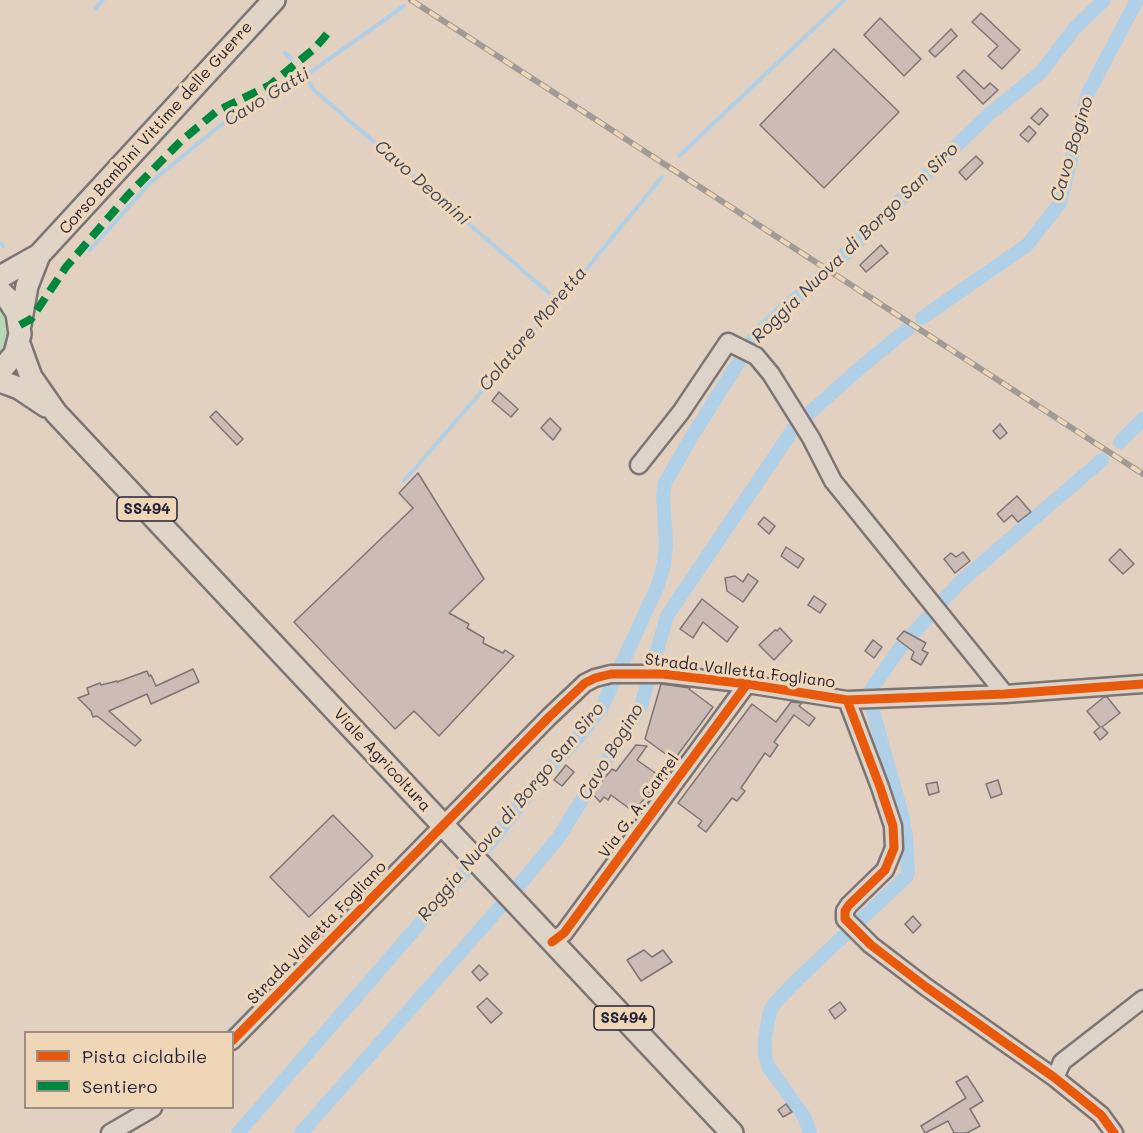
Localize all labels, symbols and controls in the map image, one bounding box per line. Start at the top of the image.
street label: Corso Bambini Vittime delle Guerre [55,18,257,238]
water label: Cavo Gatti [220,63,314,131]
water label: Cavo Bogino [1046,94,1098,204]
water label: Cavo Deomini [370,136,474,230]
water label: Roggia Nuova di Borgo San Siro [747,138,963,348]
water label: Colatore Moretta [475,262,591,396]
road number: SS494 [117,497,177,521]
street label: Strada Valletta Fogliano [644,650,836,692]
water label: Roggia Nuova di Borgo San Siro [413,698,609,926]
water label: Cavo Bogino [574,700,648,804]
street label: Viale Agricoltura [329,704,435,816]
street label: Via G. A. Carrel [595,750,683,862]
street label: Strada Valletta Fogliano [244,857,390,1009]
road number: SS494 [594,1006,654,1030]
legend [24,1031,234,1109]
text: Pista ciclabile [82,1044,207,1068]
text: Sentiero [82,1074,158,1098]

